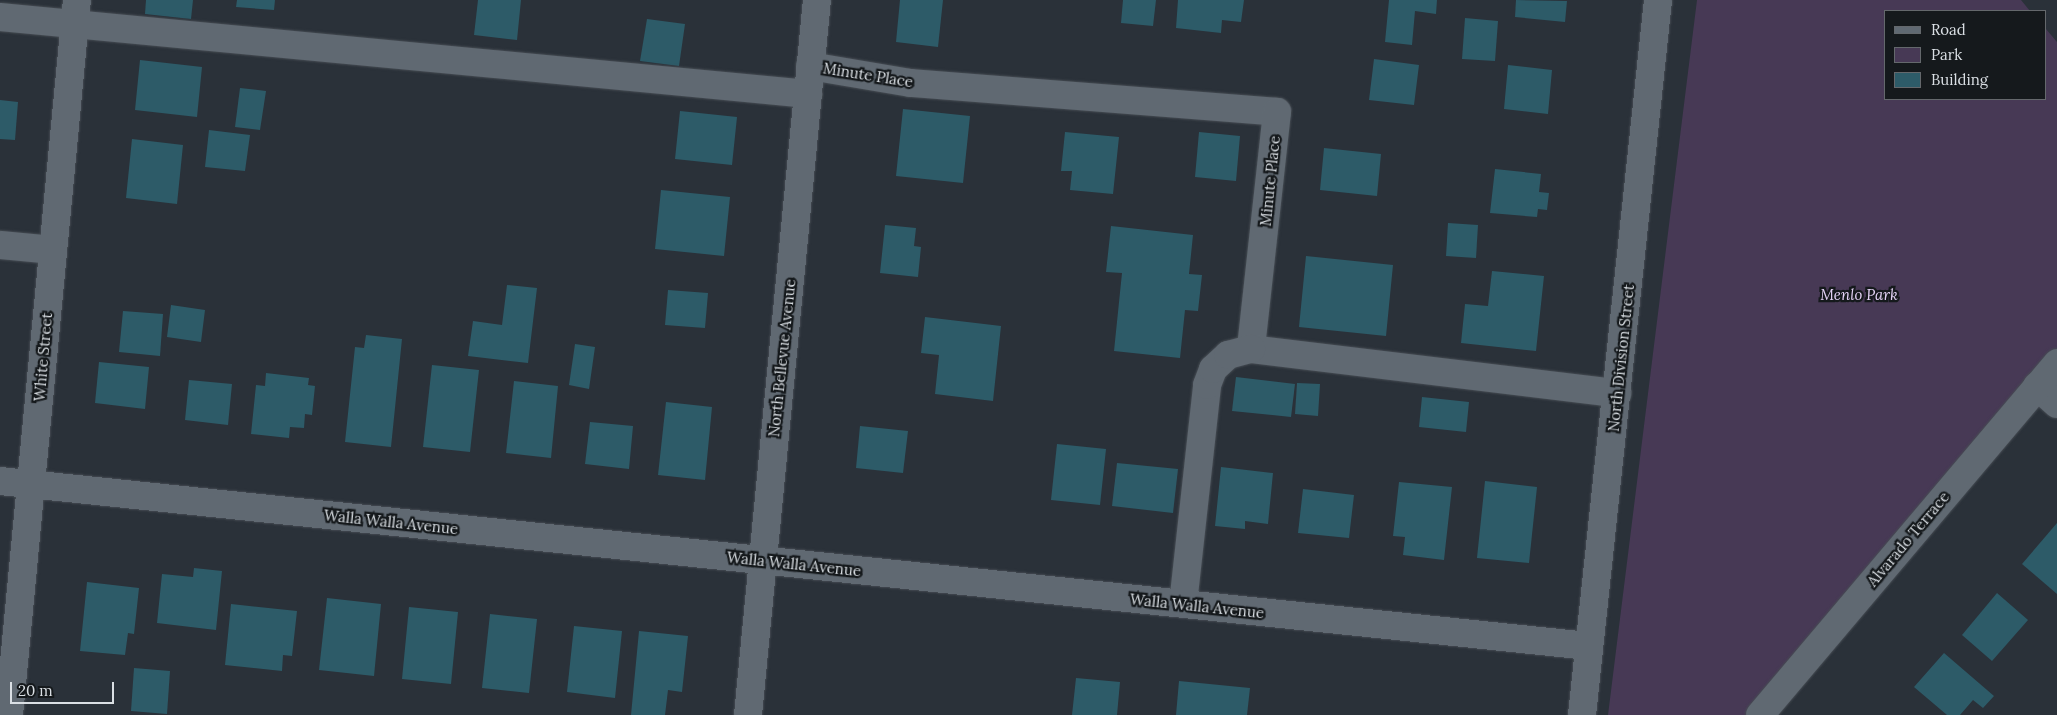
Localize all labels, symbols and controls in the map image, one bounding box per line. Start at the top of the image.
legend [1884,10,2047,100]
text: Road [1931,20,1966,39]
text: Park [1931,45,1962,64]
street label: Minute Place [822,59,914,91]
text: Building [1931,70,1988,89]
street label: Minute Place [1256,135,1284,227]
street label: North Bellevue Avenue [765,278,799,438]
street label: North Division Street [1604,283,1638,433]
park label: Menlo Park [1820,286,1898,304]
street label: White Street [30,312,56,402]
street label: Alvarado Terrace [1863,488,1953,590]
street label: Walla Walla Avenue [323,506,459,538]
street label: Walla Walla Avenue [726,548,862,580]
street label: Walla Walla Avenue [1129,590,1265,622]
scale bar [12,672,116,704]
text: 20 m [18,681,53,700]

